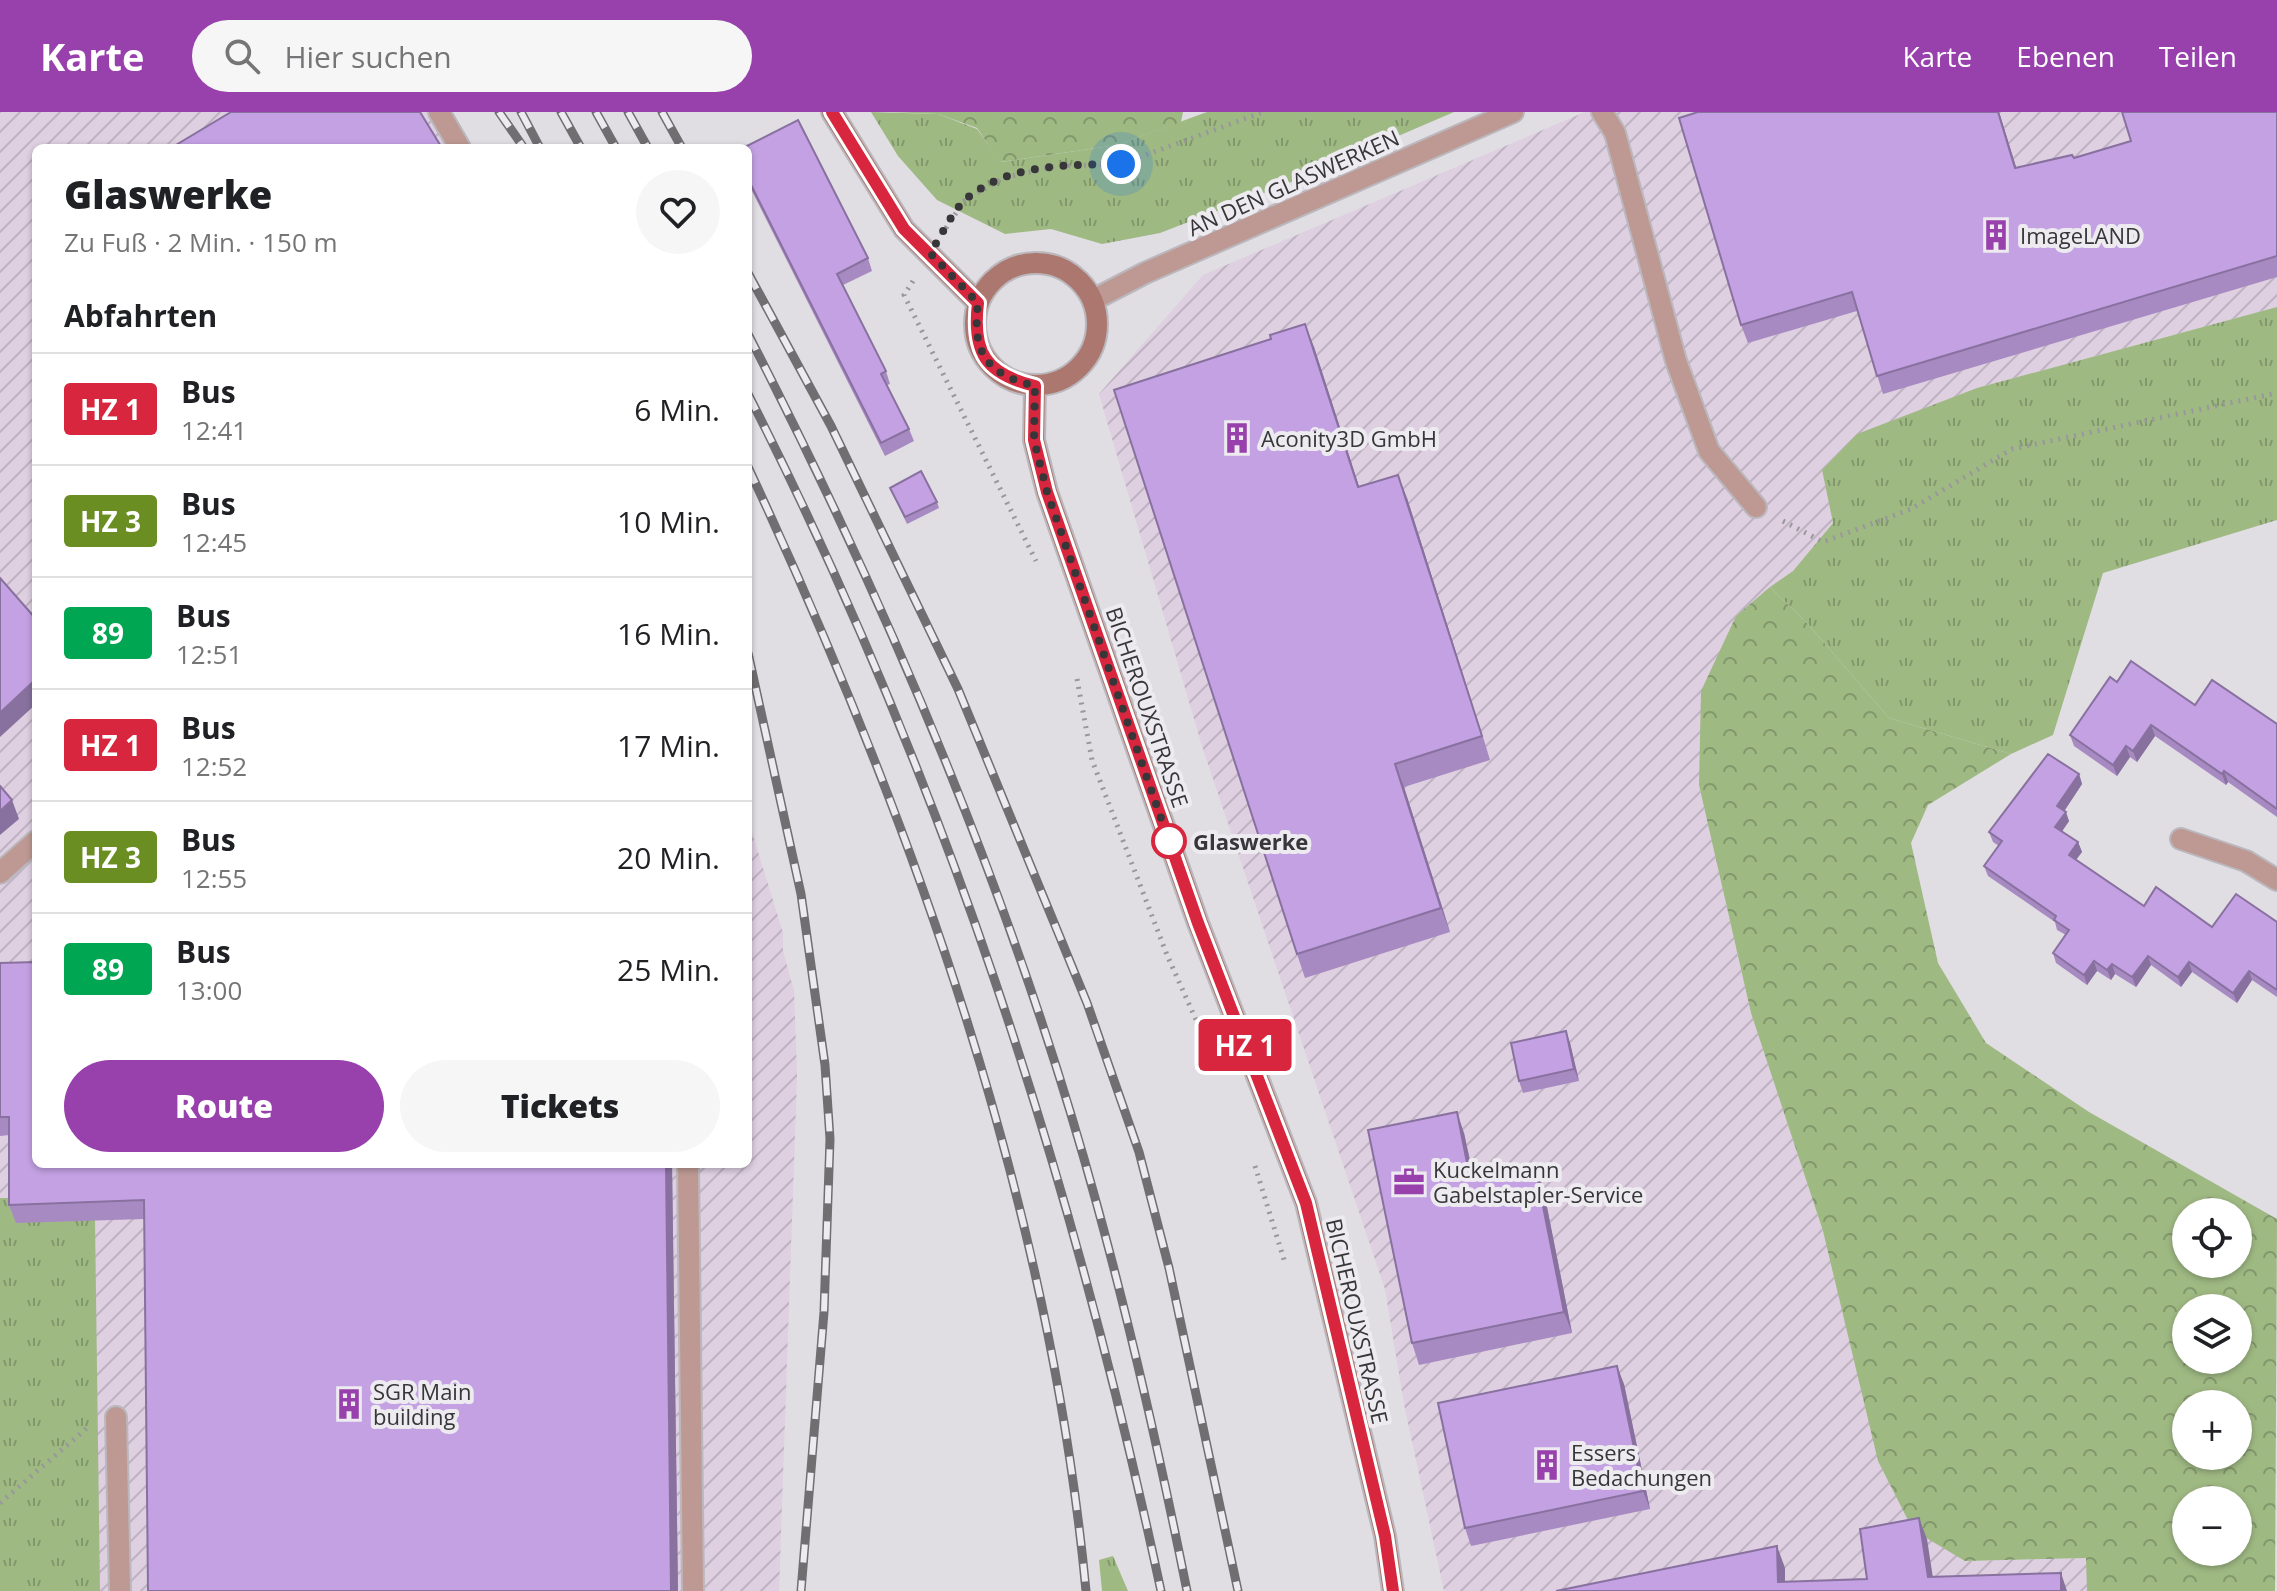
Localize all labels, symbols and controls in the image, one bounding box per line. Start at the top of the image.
search box [192,20,752,92]
text: Karte [40,30,144,82]
icon: search [220,34,264,78]
text: Hier suchen [284,36,452,77]
text: Karte [1902,37,1972,75]
text: Ebenen [2016,37,2115,75]
text: Teilen [2159,37,2237,75]
street label: AN DEN GLASWERKEN [1183,122,1403,242]
your location [1101,144,1141,184]
text: Glaswerke [64,168,272,220]
button: heart [636,170,720,254]
building icon: ImageLAND [1979,218,2013,252]
place label: ImageLAND [2020,220,2141,250]
text: Zu Fuß · 2 Min. · 150 m [64,224,338,260]
text: Abfahrten [64,295,217,336]
text: Bus [181,371,236,412]
text: 6 Min. [634,389,720,430]
text: HZ 1 [80,390,141,428]
text: 12:41 [181,412,247,448]
building icon: Aconity3D GmbH [1220,421,1254,455]
place label: Aconity3D GmbH [1261,423,1437,453]
text: Bus [181,483,236,524]
text: 10 Min. [617,501,720,542]
text: HZ 3 [80,502,141,540]
text: 12:45 [181,524,247,560]
text: Bus [176,595,231,636]
street label: BICHEROUXSTRASSE [1100,603,1196,811]
text: 16 Min. [617,613,720,654]
text: 89 [92,614,124,652]
text: 12:51 [176,636,242,672]
text: Bus [181,707,236,748]
text: 17 Min. [617,725,720,766]
text: HZ 1 [80,726,141,764]
text: 12:52 [181,748,247,784]
text: Bus [181,819,236,860]
marker: Glaswerke [1152,824,1186,858]
place label: Glaswerke [1193,826,1308,856]
text: 20 Min. [617,837,720,878]
text: HZ 3 [80,838,141,876]
text: 12:55 [181,860,247,896]
text: Bus [176,931,231,972]
text: 25 Min. [617,949,720,990]
text: 89 [92,950,124,988]
text: 13:00 [176,972,242,1008]
line badge: HZ 1 [1189,1019,1301,1071]
text: HZ 1 [1215,1026,1275,1064]
button: Route [64,1060,384,1152]
button: Tickets [400,1060,720,1152]
place label: Kuckelmann Gabelstapler-Service [1433,1154,1643,1209]
office icon: Kuckelmann Gabelstapler-Service [1392,1165,1426,1199]
map controls [2172,1198,2252,1566]
button: locate [2172,1198,2252,1278]
street label: BICHEROUXSTRASSE [1320,1215,1396,1427]
button: layers [2172,1294,2252,1374]
place label: SGR Main building [373,1376,471,1431]
building icon: SGR Main building [332,1387,366,1421]
button: + [2172,1390,2252,1470]
place label: Essers Bedachungen [1571,1437,1712,1492]
building icon: Essers Bedachungen [1530,1448,1564,1482]
button: − [2172,1486,2252,1566]

